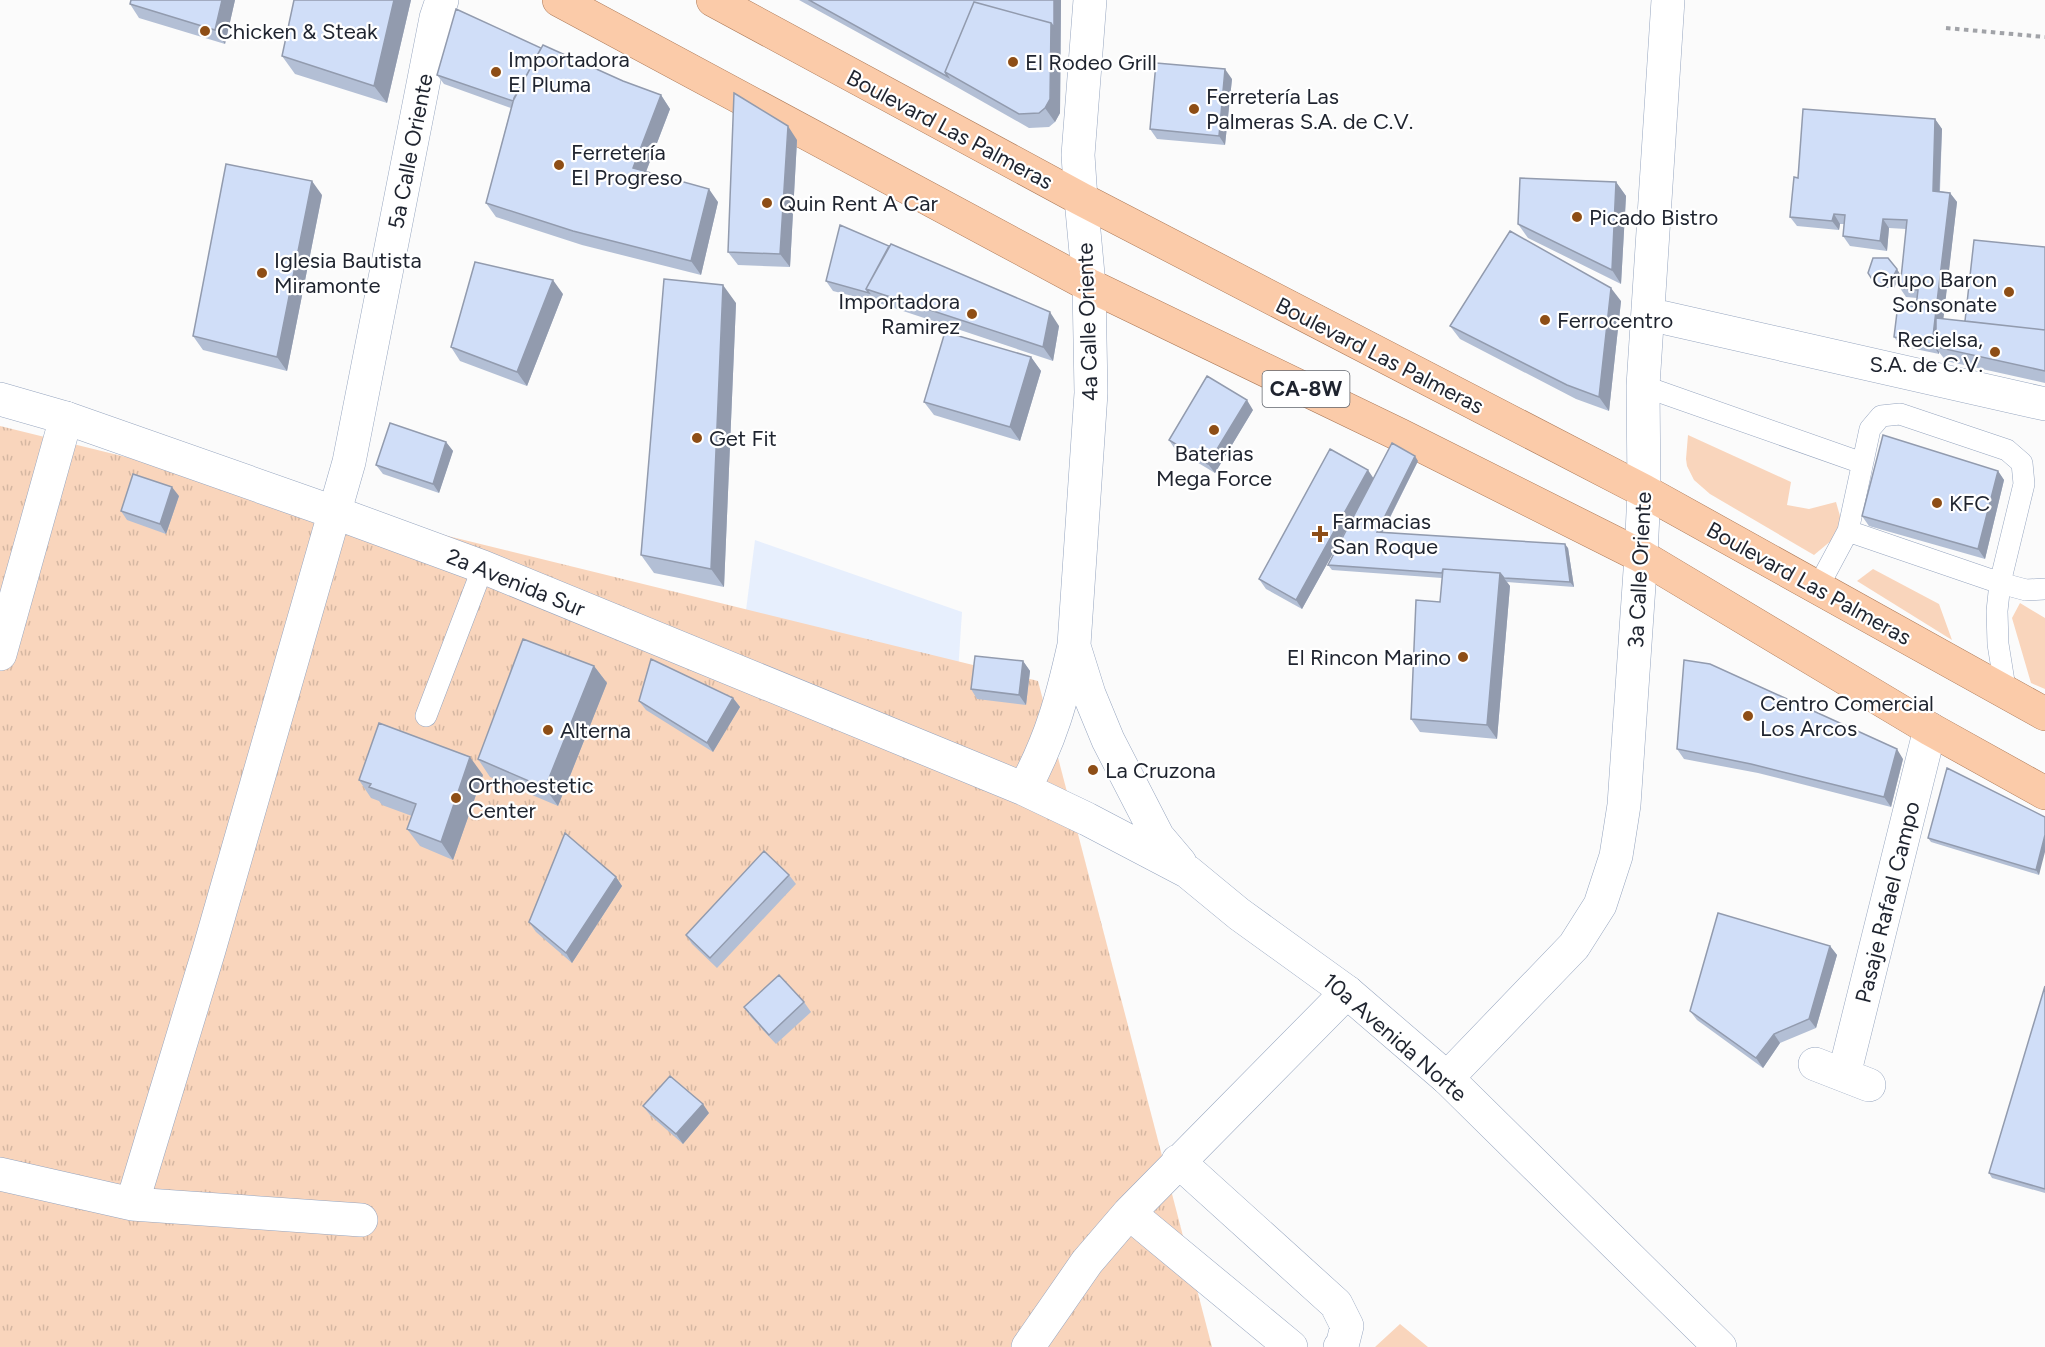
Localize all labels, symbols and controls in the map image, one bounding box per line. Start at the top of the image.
place label: Chicken & Steak [217,18,378,45]
marker: Chicken & Steak [198,24,212,38]
place label: Importadora El Pluma [508,46,630,98]
place label: El Rodeo Grill [1025,49,1157,76]
marker: El Rodeo Grill [1006,55,1020,69]
street label: Boulevard Las Palmeras [842,64,1058,195]
marker: Importadora El Pluma [489,65,503,79]
street label: 5a Calle Oriente [382,71,439,231]
place label: Ferretería Las Palmeras S.A. de C.V. [1206,83,1413,135]
marker: Ferretería Las Palmeras S.A. de C.V. [1187,102,1201,116]
place label: Ferretería El Progreso [571,139,683,191]
marker: Ferretería El Progreso [552,158,566,172]
place label: Quin Rent A Car [779,190,938,217]
marker: Quin Rent A Car [760,196,774,210]
place label: Picado Bistro [1589,204,1718,231]
marker: Picado Bistro [1570,210,1584,224]
street label: 4a Calle Oriente [1071,242,1104,402]
place label: Iglesia Bautista Miramonte [274,247,422,299]
marker: Iglesia Bautista Miramonte [255,266,269,280]
place label: Grupo Baron Sonsonate [1872,266,1997,318]
marker: Grupo Baron Sonsonate [2002,285,2016,299]
place label: Importadora Ramirez [838,288,960,340]
street label: Boulevard Las Palmeras [1271,291,1488,420]
marker: Importadora Ramirez [965,307,979,321]
place label: Ferrocentro [1557,307,1673,334]
marker: Ferrocentro [1538,313,1552,327]
place label: Recielsa, S.A. de C.V. [1869,326,1983,378]
marker: Recielsa, S.A. de C.V. [1988,345,2002,359]
road number: CA-8W [1262,371,1350,407]
marker: Baterias Mega Force [1207,423,1221,437]
place label: Get Fit [709,425,777,452]
marker: Get Fit [690,431,704,445]
place label: Baterias Mega Force [1156,440,1272,492]
place label: KFC [1949,490,1990,517]
street label: 3a Calle Oriente [1622,491,1657,649]
marker: KFC [1930,496,1944,510]
place label: Farmacias San Roque [1332,508,1438,560]
street label: Boulevard Las Palmeras [1702,516,1916,651]
marker: Farmacias San Roque [1313,527,1327,541]
street label: 2a Avenida Sur [443,542,590,623]
place label: El Rincon Marino [1287,644,1451,671]
marker: El Rincon Marino [1456,650,1470,664]
place label: Centro Comercial Los Arcos [1760,690,1934,742]
marker: Centro Comercial Los Arcos [1741,709,1755,723]
place label: Alterna [560,717,631,744]
marker: Alterna [541,723,555,737]
place label: La Cruzona [1105,757,1216,784]
marker: La Cruzona [1086,763,1100,777]
place label: Orthoestetic Center [468,772,594,824]
marker: Orthoestetic Center [449,791,463,805]
street label: Pasaje Rafael Campo [1849,799,1926,1006]
street label: 10a Avenida Norte [1317,967,1472,1107]

